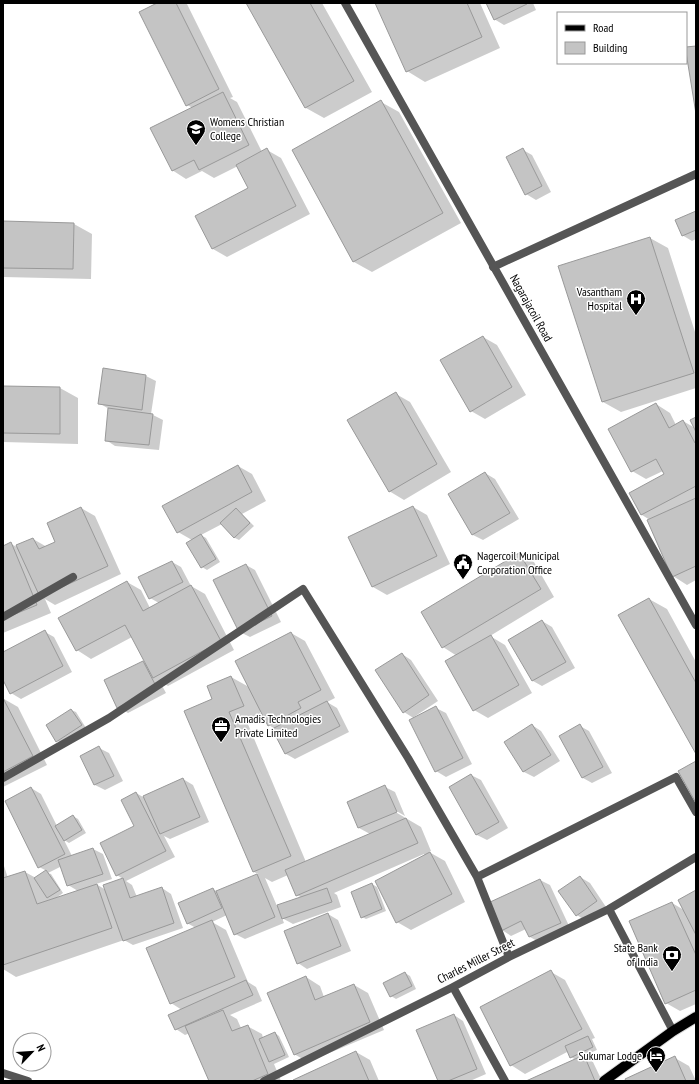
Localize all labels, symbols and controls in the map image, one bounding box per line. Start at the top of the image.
legend [557,12,687,64]
text: Road [593,20,613,35]
text: Building [593,40,628,55]
place label: Womens Christian College [210,114,284,143]
school or university icon: Womens Christian College [185,118,207,146]
street label: Nagarajacoil Road [507,272,556,344]
place label: Vasantham Hospital [576,284,622,313]
hospital icon: Vasantham Hospital [625,288,647,316]
place label: Nagercoil Municipal Corporation Office [477,548,560,577]
public building icon: Nagercoil Municipal Corporation Office [452,552,474,580]
place label: Amadis Technologies Private Limited [235,711,321,740]
office icon: Amadis Technologies Private Limited [210,715,232,743]
street label: Charles Miller Street [435,934,518,986]
place label: State Bank of India [614,940,658,969]
bank icon: State Bank of India [661,944,683,972]
north arrow [12,1032,52,1072]
text: N [33,1042,49,1053]
hotel icon: Sukumar Lodge [645,1045,667,1073]
place label: Sukumar Lodge [578,1048,642,1063]

